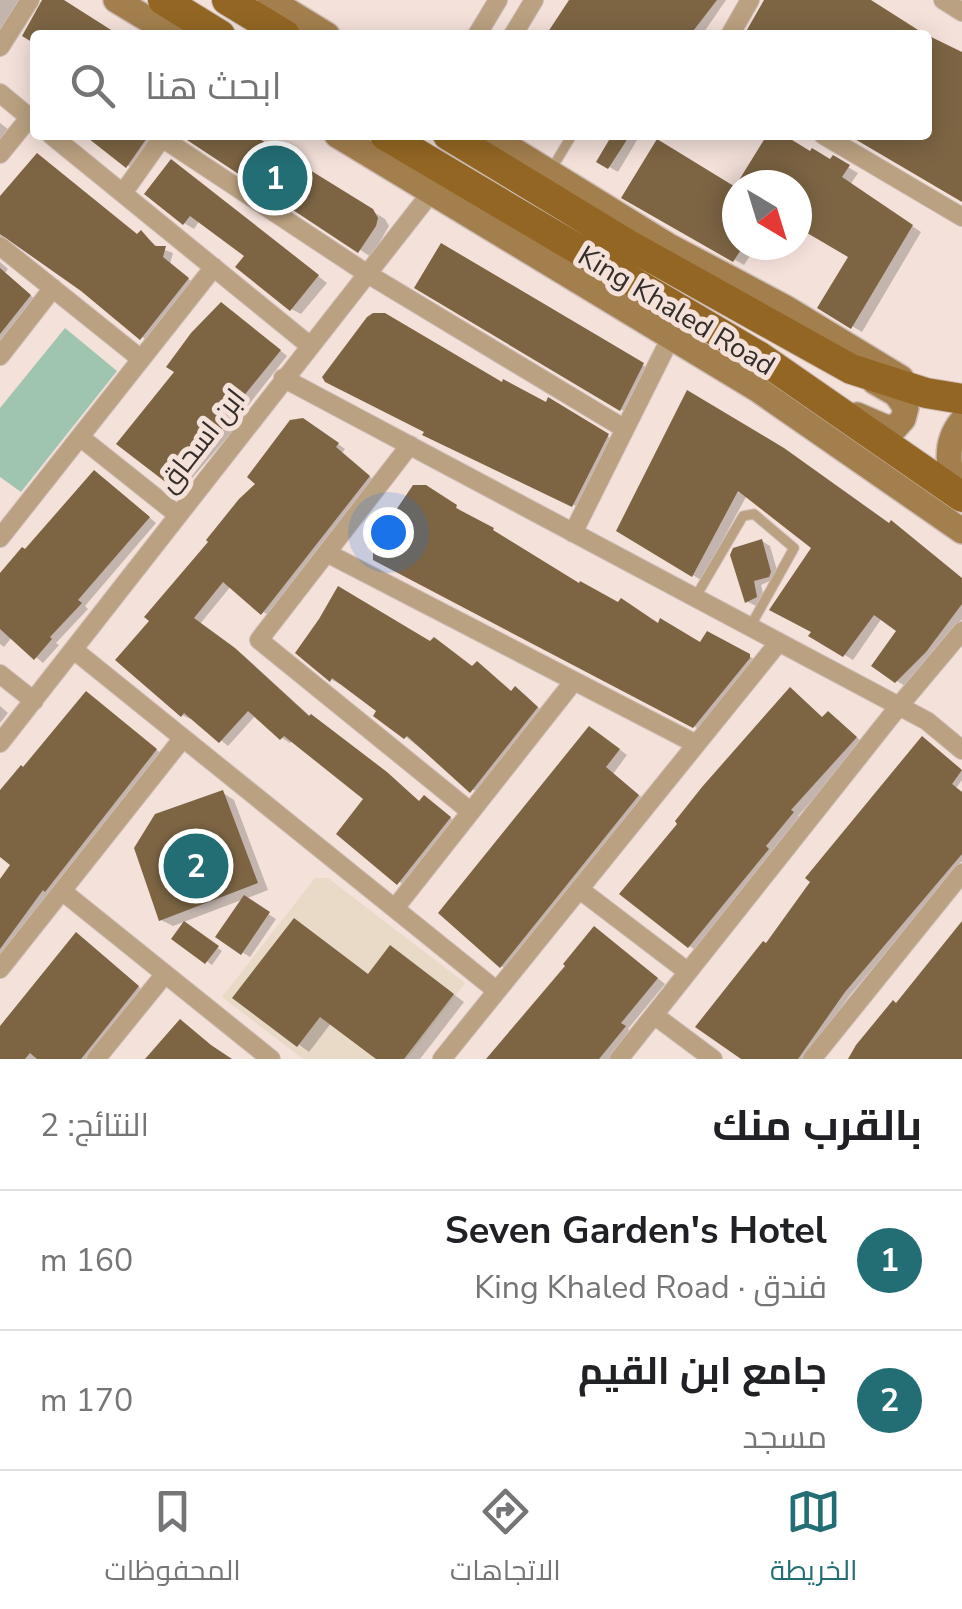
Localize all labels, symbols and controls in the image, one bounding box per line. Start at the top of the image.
search box [30,30,932,140]
icon: search [65,58,120,113]
text: ابحث هنا [145,61,282,112]
pin: 1 [242,140,308,216]
north arrow [722,170,812,260]
street label: King Khaled Road [571,237,782,385]
street label: ابن اسحاق [149,381,254,500]
your location [363,507,414,558]
pin: 2 [164,828,228,904]
text: بالقرب منك [713,1098,922,1155]
text: النتائج: 2 [40,1104,149,1147]
text: Seven Garden's Hotel [445,1205,827,1256]
text: 160 m [40,1239,133,1282]
text: 1 [880,1239,899,1282]
text: فندق · King Khaled Road [474,1266,827,1309]
text: جامع ابن القيم [578,1346,827,1397]
text: 170 m [40,1379,133,1422]
text: 2 [880,1379,899,1422]
text: مسجد [743,1416,827,1459]
tab: المحفوظات [105,1484,241,1596]
tab: الاتجاهات [450,1484,561,1596]
tab: الخريطة [770,1484,857,1596]

